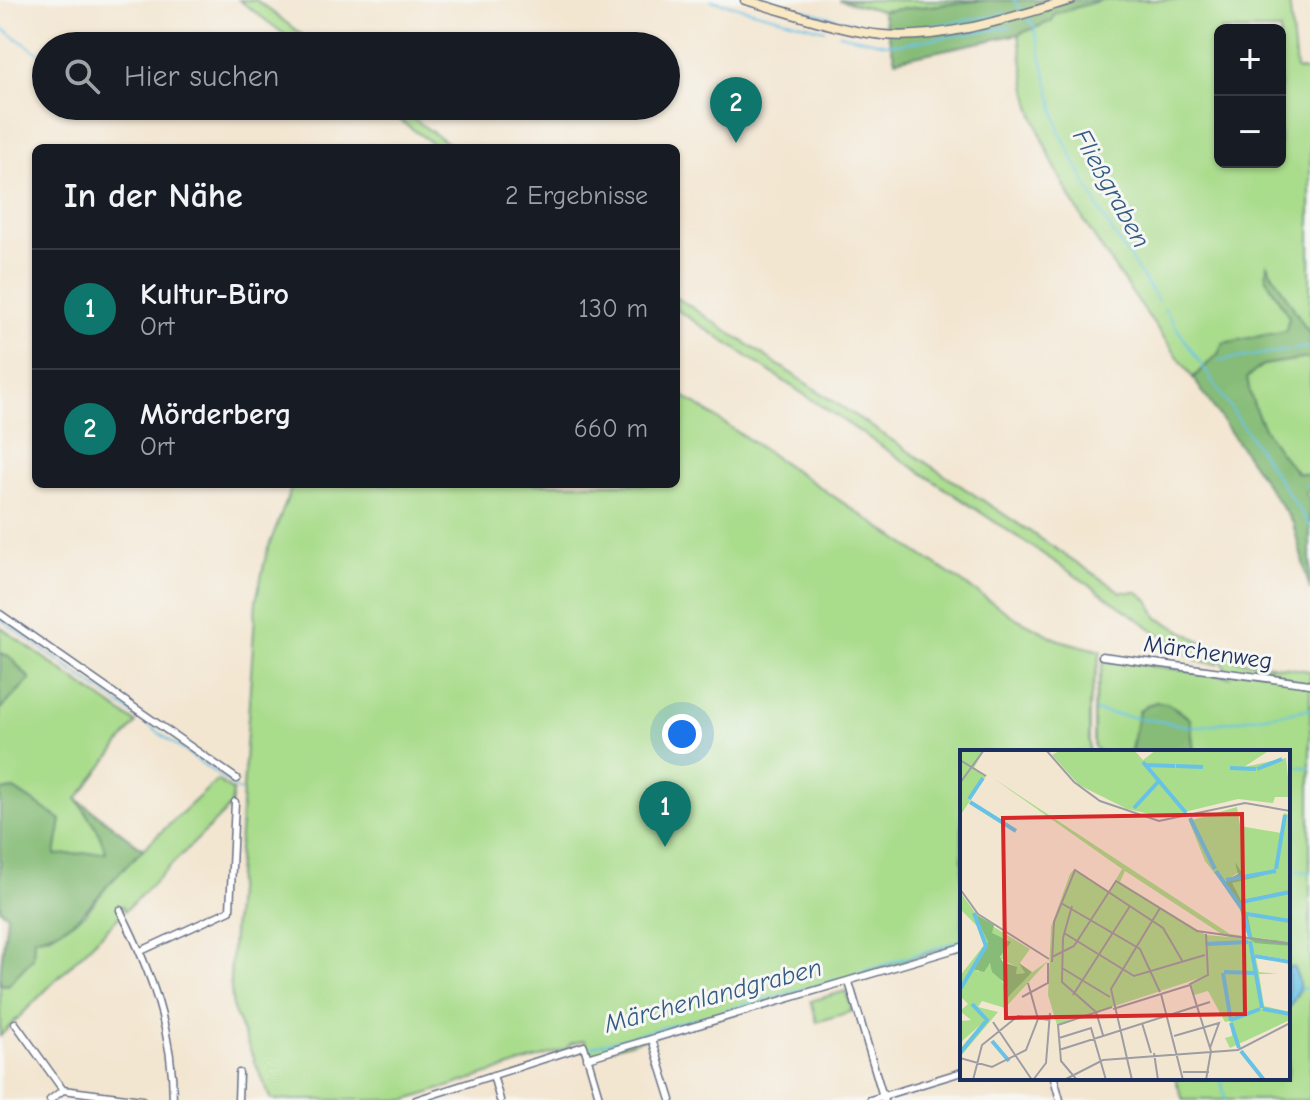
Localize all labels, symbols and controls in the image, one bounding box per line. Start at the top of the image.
map controls [1214,24,1286,168]
button: + [1214,24,1286,96]
search box [32,32,680,120]
icon: search [60,54,104,98]
text: Hier suchen [124,59,279,94]
pin: 2 [710,77,762,143]
button: − [1214,96,1286,168]
water label: Fließgraben [1066,124,1156,253]
text: In der Nähe [64,176,243,216]
text: 2 Ergebnisse [505,181,648,211]
text: Kultur-Büro [140,277,289,312]
text: 1 [85,294,95,324]
text: 130 m [579,294,648,324]
text: Ort [140,312,174,342]
text: Mörderberg [140,397,291,432]
text: 2 [84,414,96,444]
text: 660 m [574,414,648,444]
text: Ort [140,432,174,462]
street label: Märchenweg [1142,629,1274,675]
your location [662,714,702,754]
inset map [960,750,1290,1080]
pin: 1 [639,781,691,847]
water label: Märchenlandgraben [600,952,825,1040]

